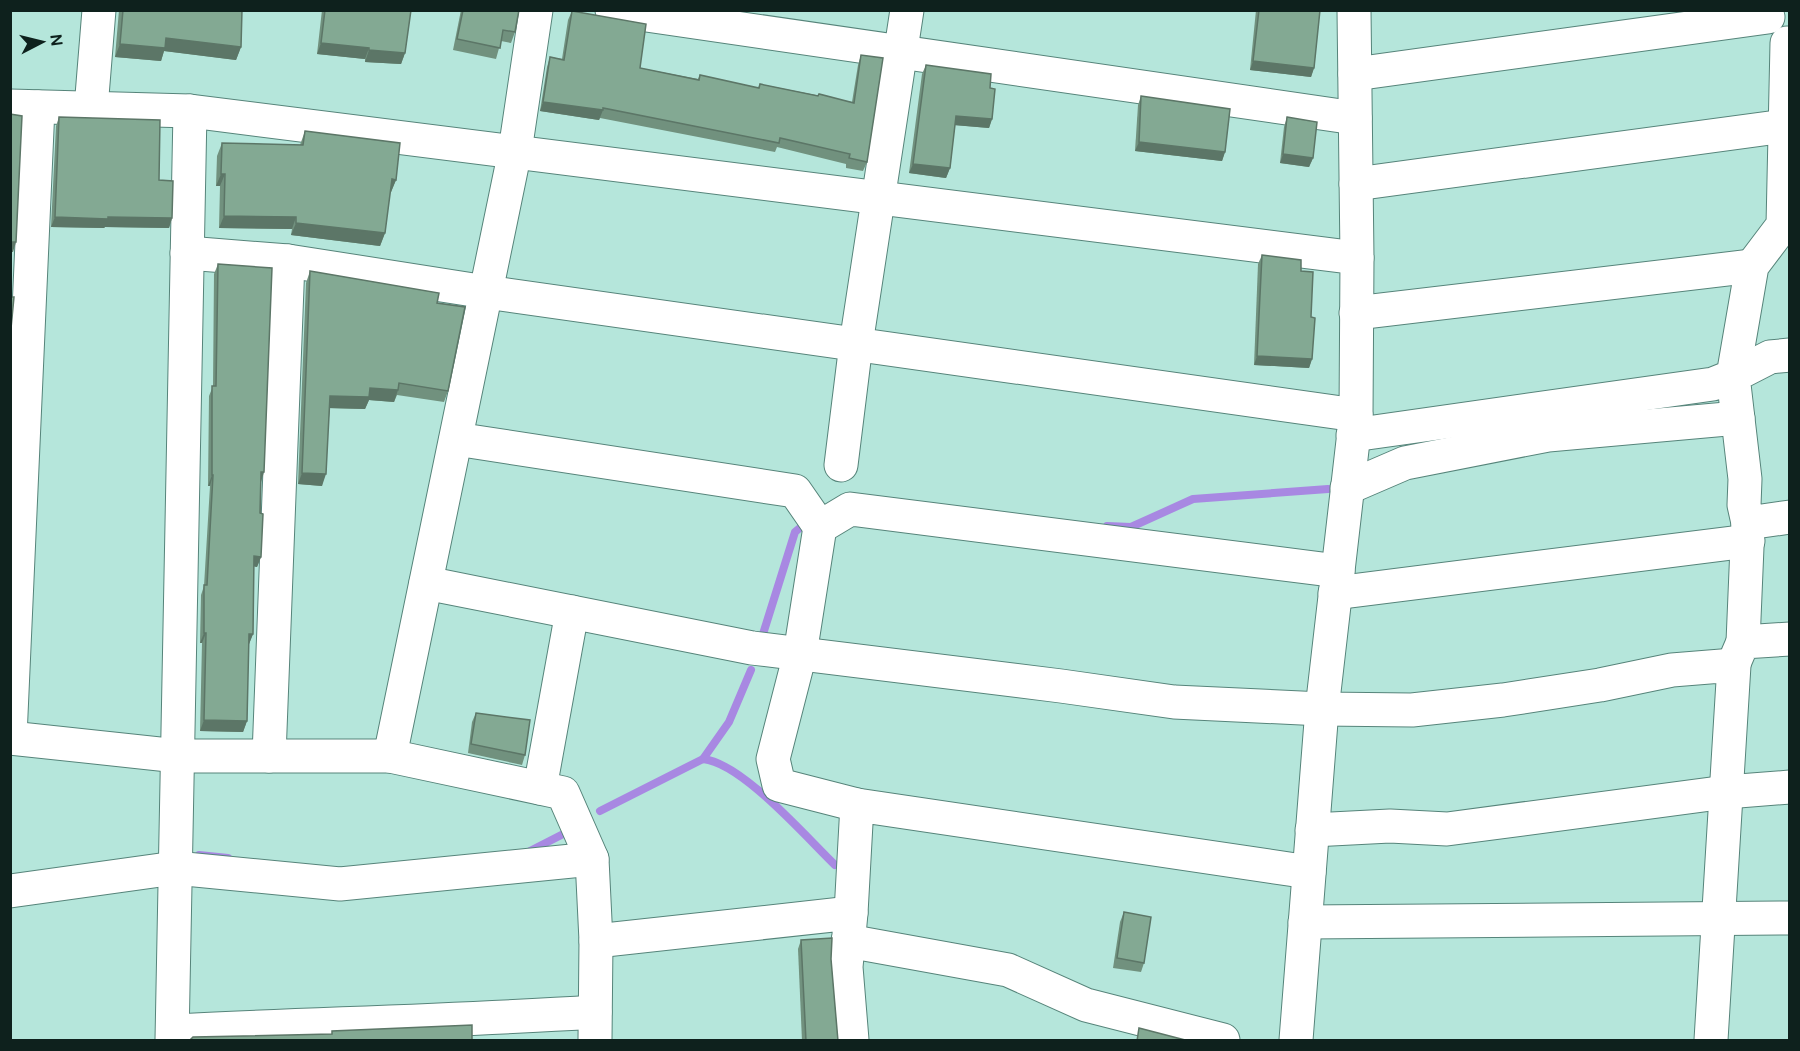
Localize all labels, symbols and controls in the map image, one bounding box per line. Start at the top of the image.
north arrow [12,12,72,72]
text: N [45,33,68,47]

